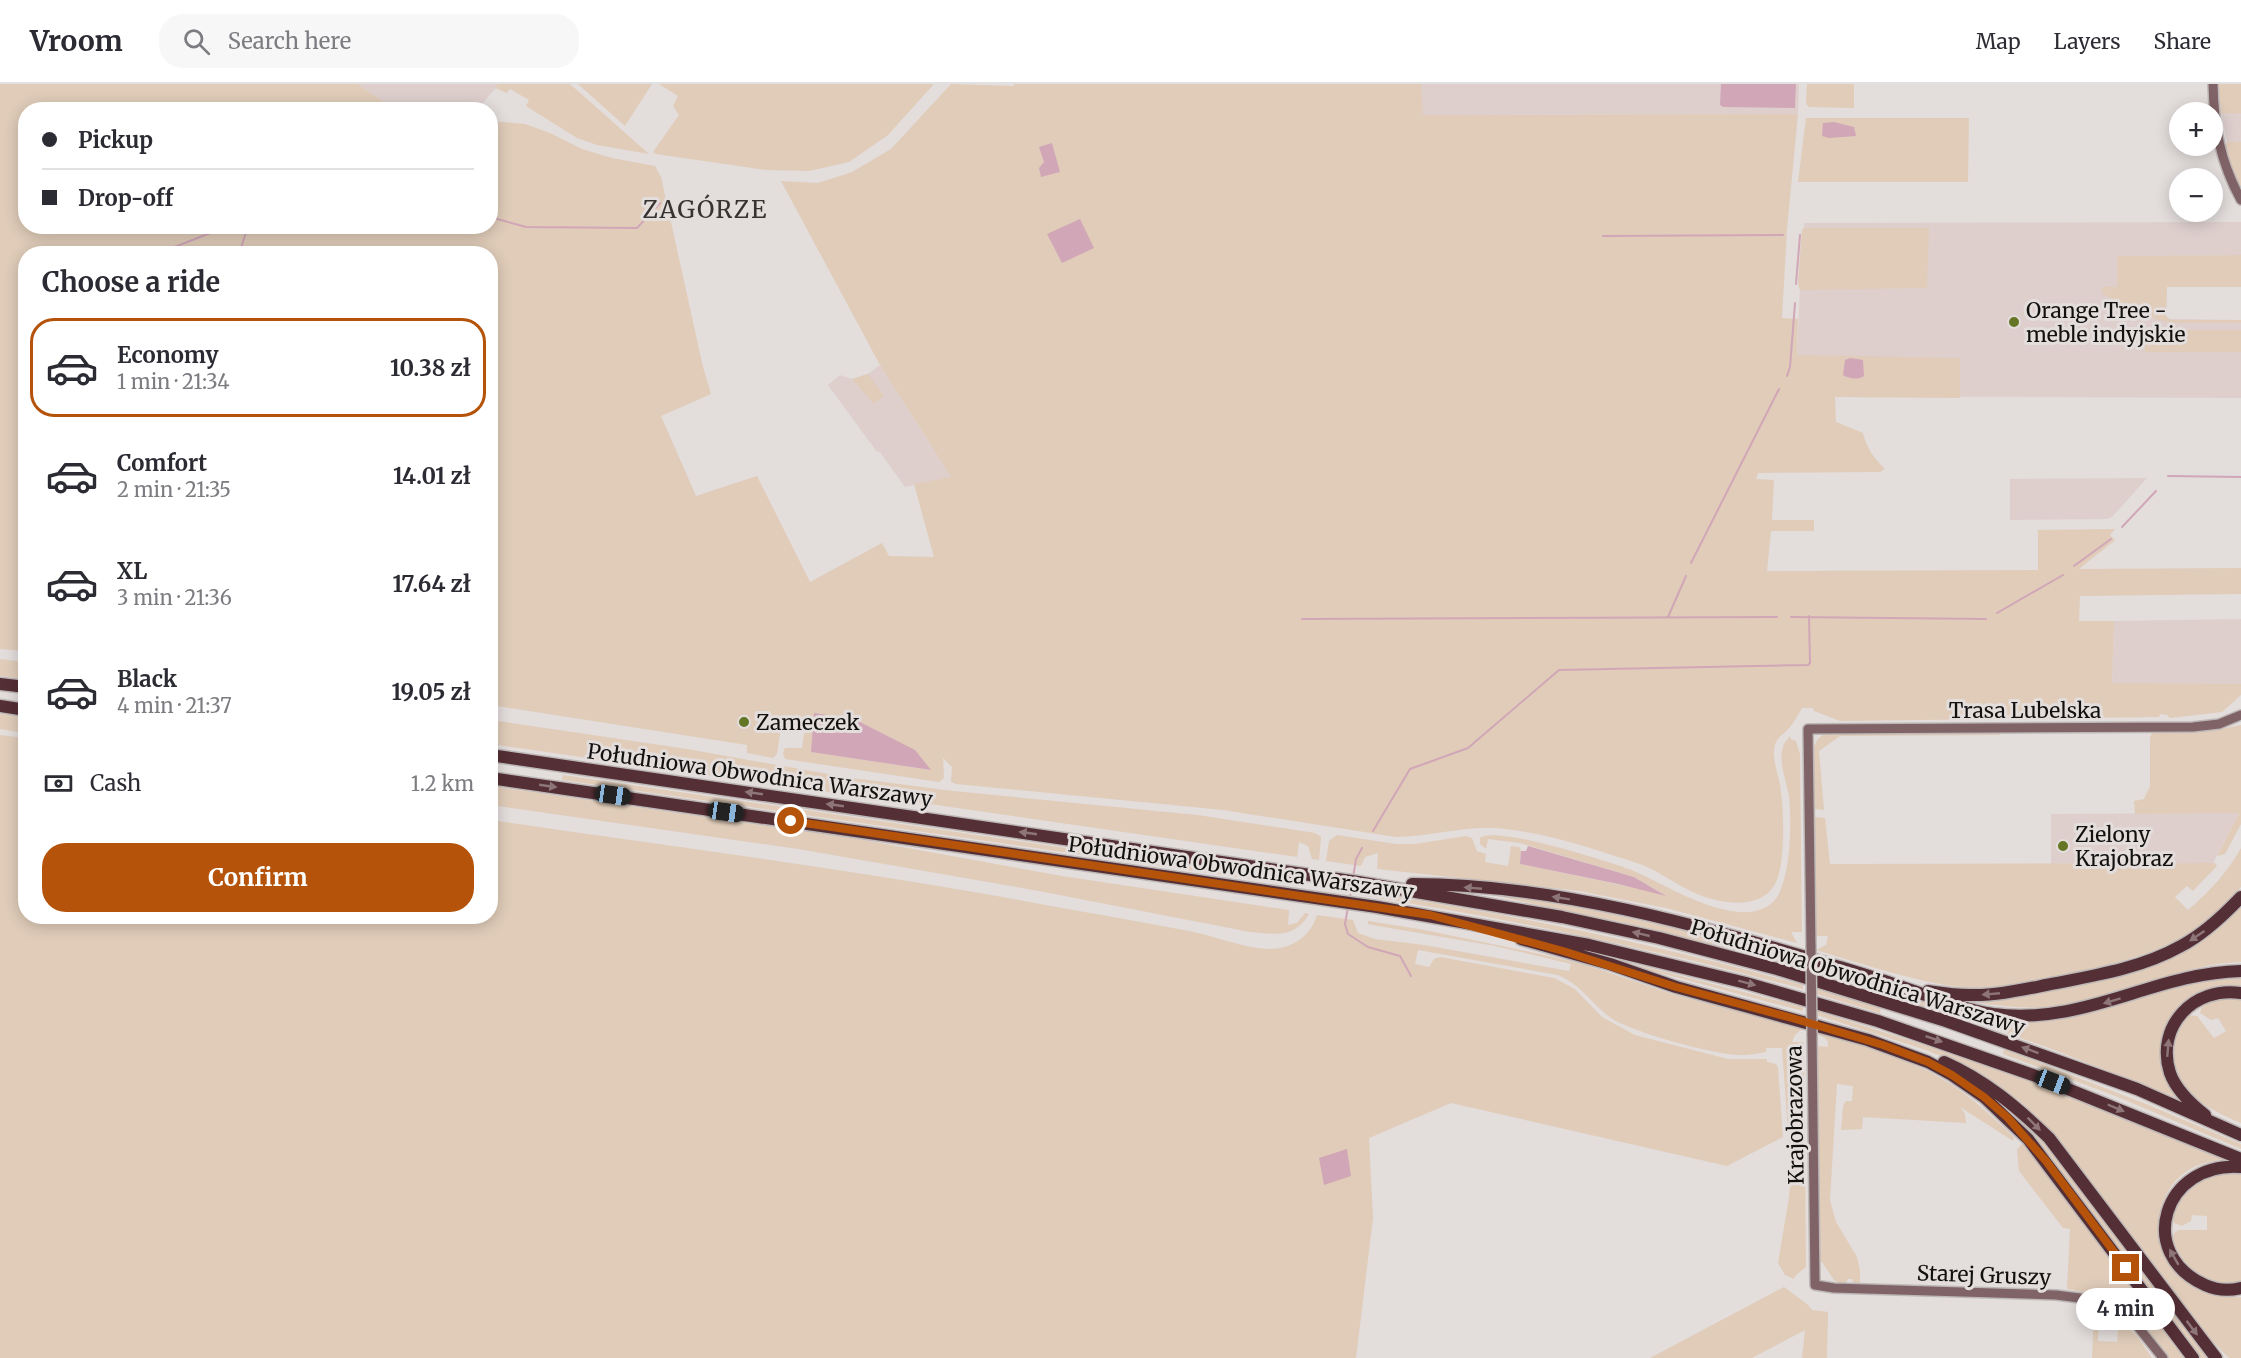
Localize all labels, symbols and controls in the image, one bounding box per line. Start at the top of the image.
search box [159,14,579,68]
text: Vroom [30,23,123,59]
icon: search [180,25,213,58]
text: Search here [228,27,351,55]
text: Map [1976,28,2021,55]
text: Layers [2054,28,2121,55]
text: Share [2154,28,2211,55]
map controls [2169,102,2223,222]
button: + [2169,102,2223,156]
text: Pickup [78,126,153,154]
button: − [2169,168,2223,222]
text: Drop-off [78,184,173,212]
district label: ZAGÓRZE [642,194,768,225]
text: Choose a ride [42,265,220,299]
place label: Orange Tree - meble indyjskie [2026,297,2185,348]
marker: Orange Tree - meble indyjskie [2007,315,2021,329]
icon: car [45,341,99,395]
text: Economy [117,341,218,369]
text: 10.38 zł [390,354,471,382]
text: 1 min · 21:34 [117,369,230,394]
icon: car [45,449,99,503]
text: Comfort [117,449,207,477]
text: 14.01 zł [393,462,471,490]
text: 2 min · 21:35 [117,477,231,502]
icon: car [45,557,99,611]
text: XL [117,557,147,585]
text: 17.64 zł [392,570,471,598]
text: 3 min · 21:36 [117,585,232,610]
icon: car [45,665,99,719]
text: Black [117,665,177,693]
text: 19.05 zł [391,678,471,706]
text: 4 min · 21:37 [117,693,232,718]
street label: Trasa Lubelska [1949,697,2101,724]
place label: Zameczek [756,709,860,736]
marker: Zameczek [737,715,751,729]
street label: Południowa Obwodnica Warszawy [586,737,935,813]
icon: cash [42,767,75,800]
text: Cash [90,769,141,797]
text: 1.2 km [411,771,474,796]
one-way arrow [539,782,558,791]
car [594,784,632,806]
one-way arrow [744,789,763,798]
car [707,801,745,823]
one-way arrow [825,801,844,810]
route start [777,807,804,834]
place label: Zielony Krajobraz [2075,821,2173,872]
one-way arrow [1018,829,1037,838]
street label: Południowa Obwodnica Warszawy [1067,830,1416,906]
marker: Zielony Krajobraz [2056,839,2070,853]
button: Confirm [42,843,474,912]
one-way arrow [1463,883,1482,892]
one-way arrow [1552,894,1571,903]
street label: Południowa Obwodnica Warszawy [1687,913,2029,1041]
one-way arrow [1631,929,1650,938]
one-way arrow [2190,930,2206,942]
one-way arrow [1738,979,1756,989]
one-way arrow [1982,989,2001,999]
one-way arrow [2103,996,2121,1006]
one-way arrow [1925,1035,1943,1045]
one-way arrow [2163,1038,2173,1057]
street label: Krajobrazowa [1780,1045,1810,1185]
one-way arrow [2021,1045,2039,1055]
car [2033,1067,2073,1097]
one-way arrow [2108,1103,2125,1112]
one-way arrow [2027,1117,2041,1131]
one-way arrow [2169,1248,2179,1265]
route end [2112,1254,2139,1281]
street label: Starej Gruszy [1916,1259,2053,1291]
callout: 4 min [2076,1289,2176,1331]
text: 4 min [2097,1296,2154,1321]
one-way arrow [2186,1320,2198,1336]

